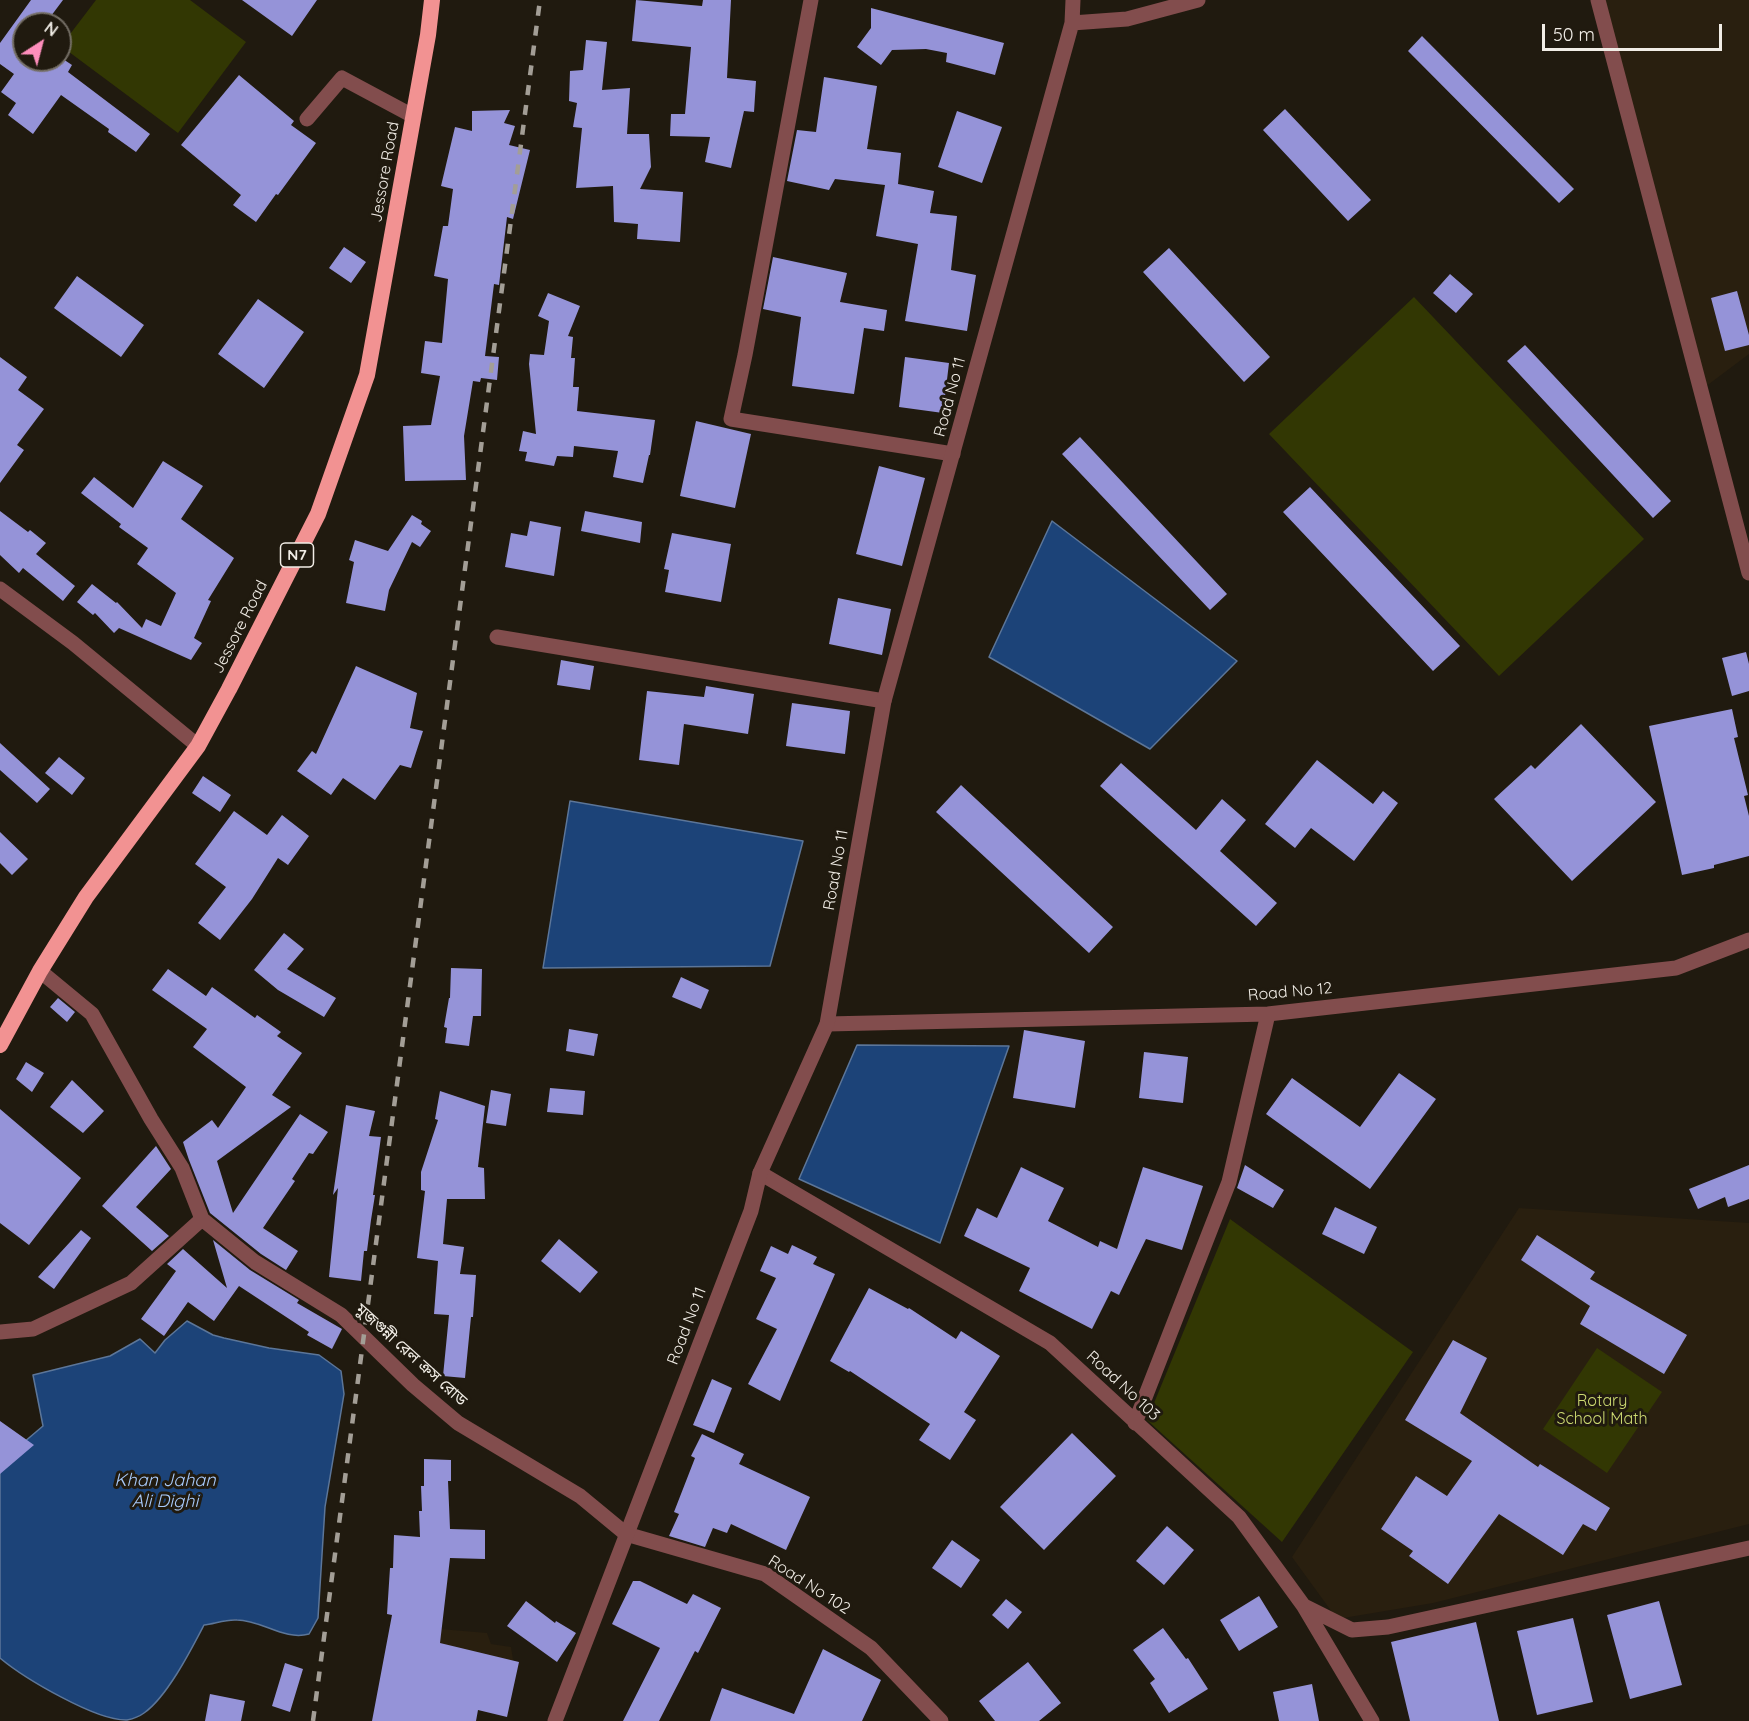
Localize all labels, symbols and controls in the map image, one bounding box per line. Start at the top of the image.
north arrow [12,12,72,72]
scale bar [1545,12,1725,50]
text: N [41,18,62,41]
text: 50 m [1553,23,1595,46]
street label: Jessore Road [367,120,403,224]
street label: Road No 11 [930,355,970,439]
road number: N7 [280,543,314,567]
street label: Jessore Road [208,577,272,677]
street label: Road No 11 [819,828,853,912]
street label: Road No 12 [1247,979,1333,1005]
street label: Road No 11 [663,1284,711,1368]
street label: মুজগুন্নী রেল ক্রস রোড [351,1300,471,1410]
street label: Road No 103 [1082,1347,1164,1425]
park label: Rotary School Math [1556,1391,1648,1429]
water label: Khan Jahan Ali Dighi [114,1470,216,1512]
street label: Road No 102 [764,1551,854,1619]

